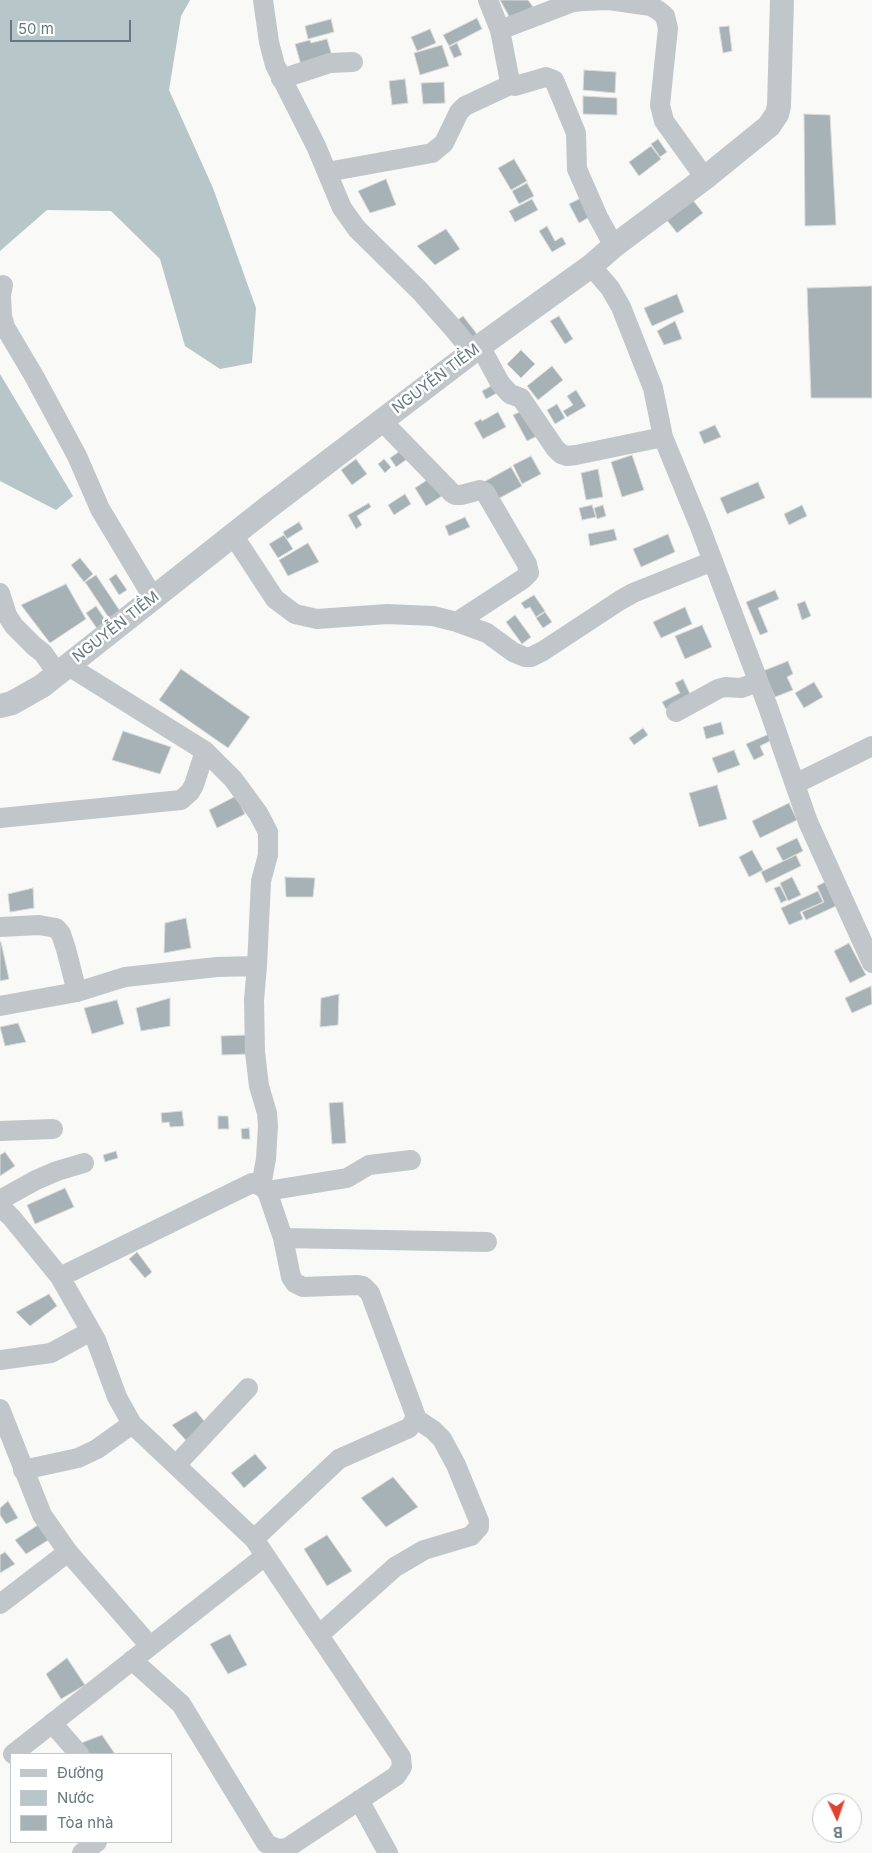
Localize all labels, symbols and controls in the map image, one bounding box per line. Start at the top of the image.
scale bar [12,10,134,42]
text: 50 m [18,19,54,38]
street label: NGUYỄN TIỀM [389,340,483,418]
street label: NGUYỄN TIỀM [69,588,163,666]
legend [10,1753,172,1843]
text: Đường [57,1763,104,1782]
text: Nước [57,1788,95,1807]
north arrow [812,1793,862,1843]
text: Tòa nhà [57,1813,113,1832]
text: B [833,1824,843,1841]

